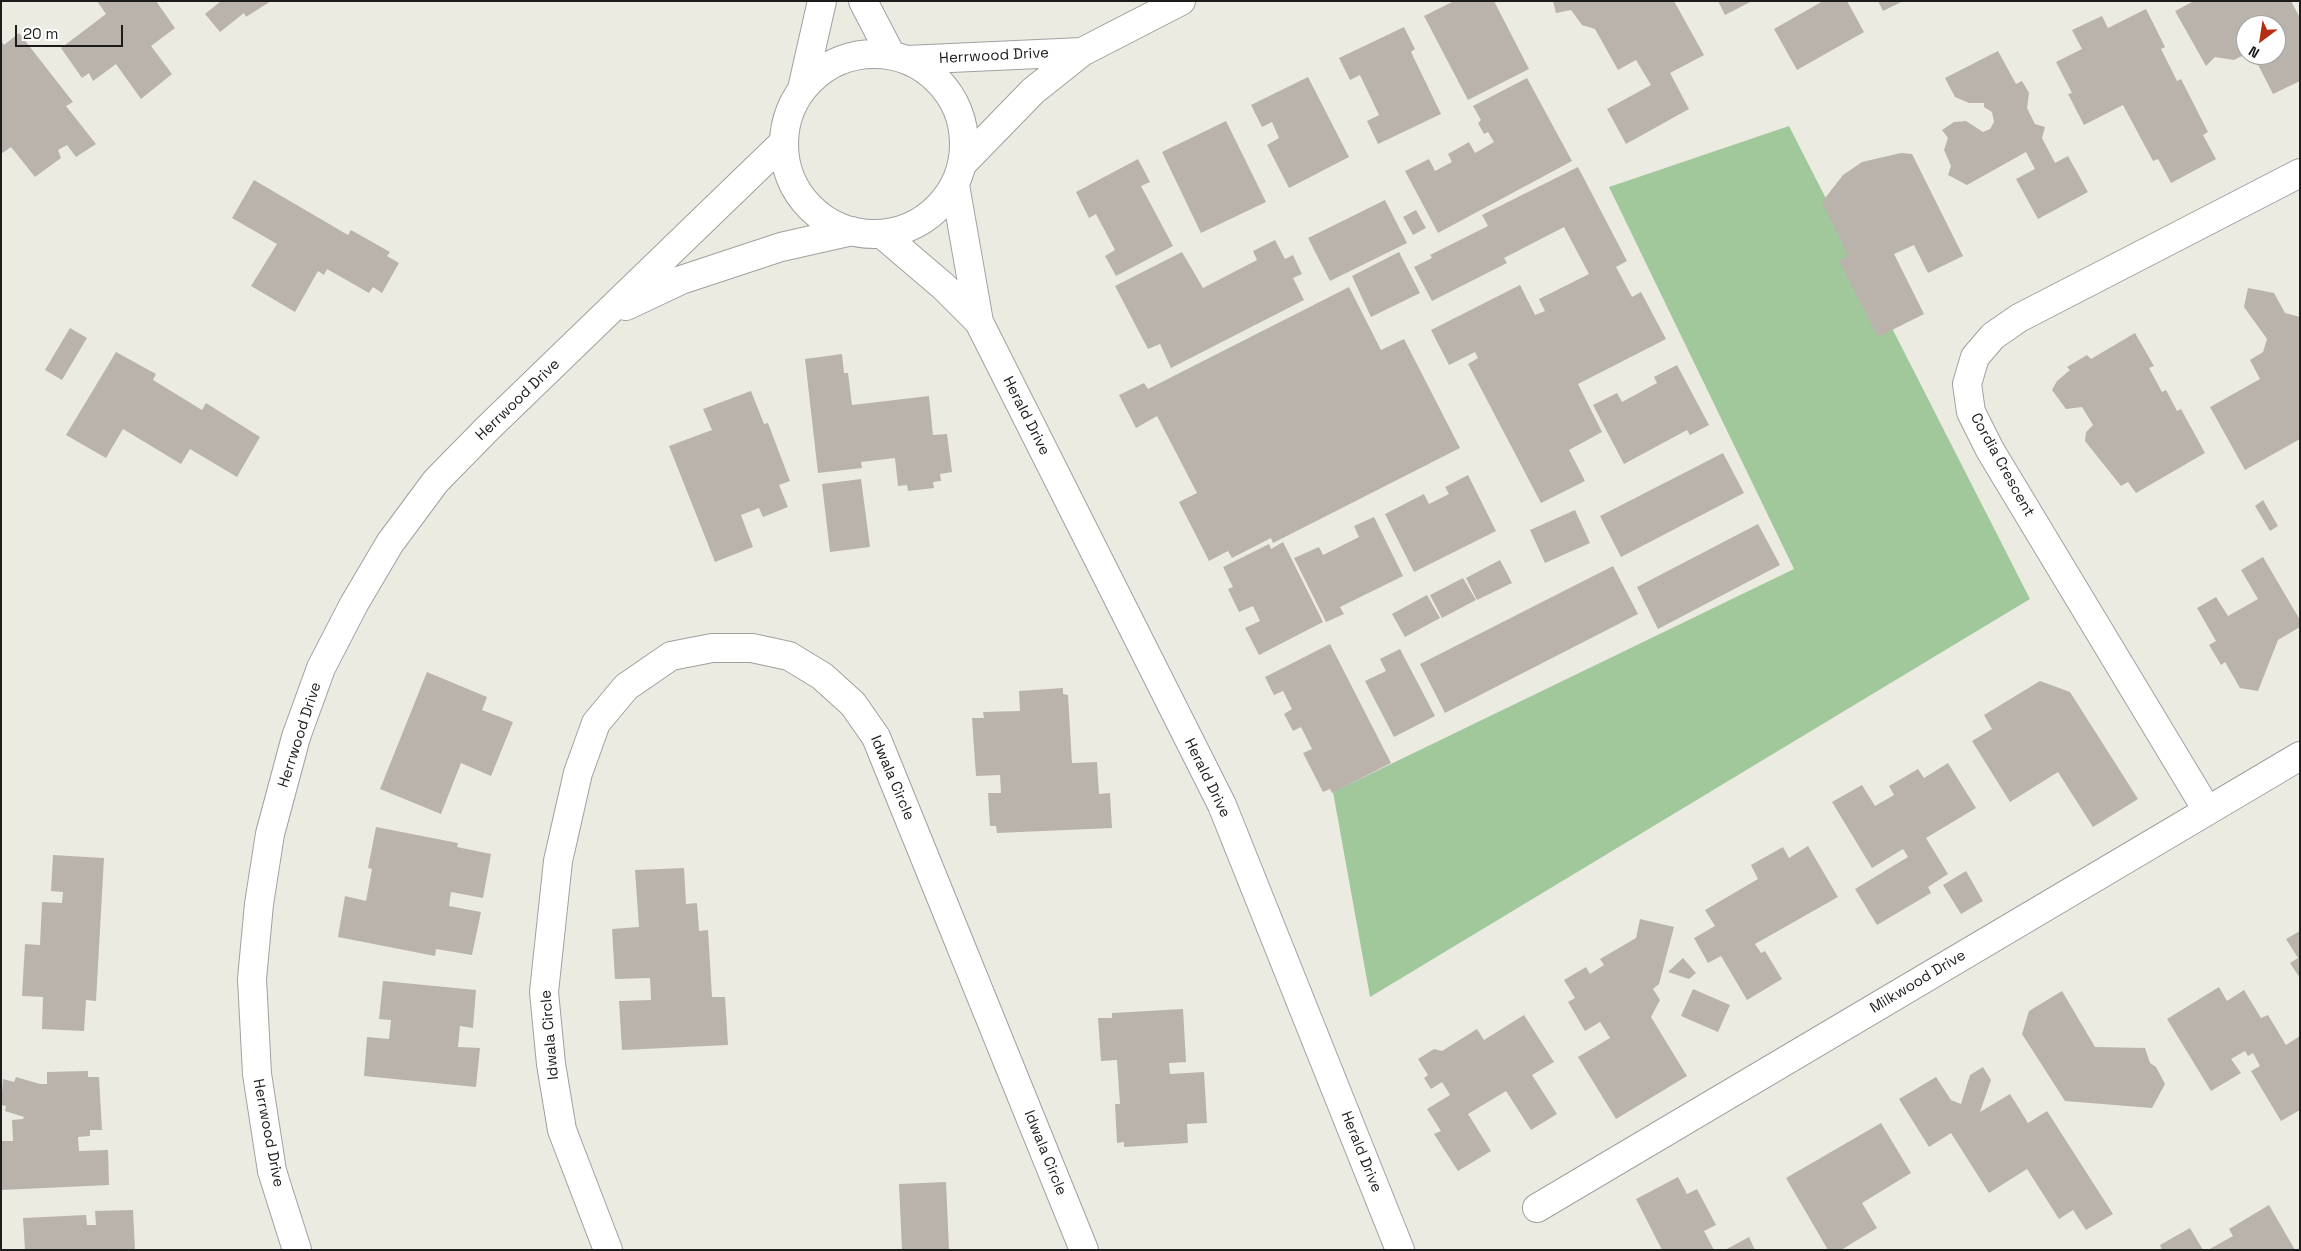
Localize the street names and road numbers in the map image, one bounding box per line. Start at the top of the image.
street label: Herrwood Drive [939,44,1049,68]
street label: Herrwood Drive [472,355,564,445]
street label: Herald Drive [998,374,1054,458]
street label: Cordia Crescent [1966,410,2038,520]
street label: Herrwood Drive [274,680,326,790]
street label: Idwala Circle [866,733,918,823]
street label: Herald Drive [1180,735,1234,821]
street label: Milkwood Drive [1867,946,1969,1018]
street label: Idwala Circle [537,989,563,1081]
street label: Herrwood Drive [249,1077,287,1189]
street label: Idwala Circle [1020,1108,1070,1198]
street label: Herald Drive [1337,1109,1385,1195]

